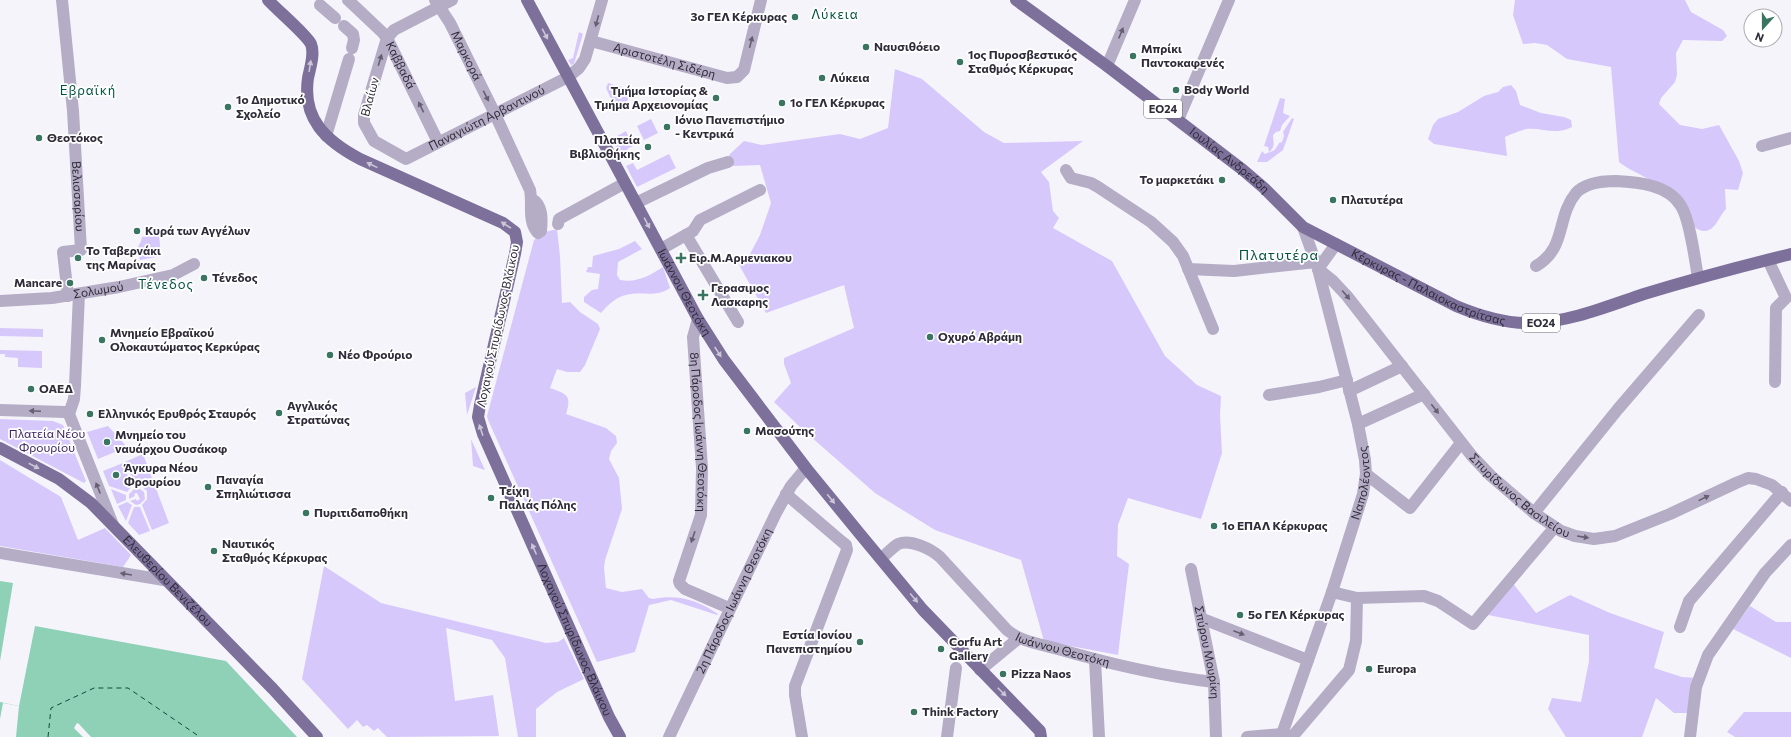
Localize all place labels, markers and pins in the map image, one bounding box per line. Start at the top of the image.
place label: 3ο ΓΕΛ Κέρκυρας [691,9,787,23]
marker: 3ο ΓΕΛ Κέρκυρας [790,12,800,22]
place label: Ναυσιθόειο [874,39,940,53]
place label: Μπρίκι Παντοκαφενές [1141,41,1225,69]
marker: Ναυσιθόειο [861,42,871,52]
place label: 1ος Πυροσβεστικός Σταθμός Κέρκυρας [968,47,1077,75]
marker: Μπρίκι Παντοκαφενές [1128,51,1138,61]
marker: 1ος Πυροσβεστικός Σταθμός Κέρκυρας [955,57,965,67]
place label: Λύκεια [830,70,869,84]
marker: Λύκεια [817,73,827,83]
place label: Body World [1184,82,1249,96]
place label: Τμήμα Ιστορίας & Τμήμα Αρχειονομίας [594,83,709,111]
marker: Body World [1171,85,1181,95]
place label: 1ο Δημοτικό Σχολείο [236,92,305,120]
marker: Τμήμα Ιστορίας & Τμήμα Αρχειονομίας [711,93,721,103]
place label: 1ο ΓΕΛ Κέρκυρας [790,95,885,109]
marker: 1ο ΓΕΛ Κέρκυρας [777,98,787,108]
marker: 1ο Δημοτικό Σχολείο [223,102,233,112]
place label: Ιόνιο Πανεπιστήμιο - Κεντρικά [675,112,785,140]
marker: Ιόνιο Πανεπιστήμιο - Κεντρικά [662,122,672,132]
place label: Θεοτόκος [47,130,103,144]
place label: Πλατεία Βιβλιοθήκης [570,132,640,160]
marker: Θεοτόκος [34,133,44,143]
marker: Πλατεία Βιβλιοθήκης [643,142,653,152]
place label: Το μαρκετάκι [1139,172,1214,186]
marker: Το μαρκετάκι [1217,175,1227,185]
place label: Πλατυτέρα [1341,192,1403,206]
marker: Πλατυτέρα [1328,195,1338,205]
place label: Κυρά των Αγγέλων [145,223,251,237]
marker: Κυρά των Αγγέλων [132,226,142,236]
place label: Το Ταβερνάκι της Μαρίνας [86,243,161,271]
place label: Ειρ.Μ.Αρμενιακου [689,250,792,264]
marker: Το Ταβερνάκι της Μαρίνας [73,253,83,263]
marker: Ειρ.Μ.Αρμενιακου [676,253,686,263]
place label: Τένεδος [212,270,258,284]
marker: Τένεδος [199,273,209,283]
place label: Mancare [14,275,62,289]
marker: Mancare [65,278,75,288]
place label: Γερασιμος Λασκαρης [711,280,769,308]
marker: Γερασιμος Λασκαρης [698,290,708,300]
place label: Μνημείο Εβραϊκού Ολοκαυτώματος Κερκύρας [110,325,260,353]
place label: Οχυρό Αβράμη [938,329,1022,343]
marker: Οχυρό Αβράμη [925,332,935,342]
marker: Μνημείο Εβραϊκού Ολοκαυτώματος Κερκύρας [97,335,107,345]
place label: Νέο Φρούριο [338,347,412,361]
marker: Νέο Φρούριο [325,350,335,360]
place label: ΟΑΕΔ [39,381,73,395]
marker: ΟΑΕΔ [26,384,36,394]
place label: Αγγλικός Στρατώνας [287,398,350,426]
place label: Ελληνικός Ερυθρός Σταυρός [98,406,256,420]
marker: Αγγλικός Στρατώνας [274,408,284,418]
marker: Ελληνικός Ερυθρός Σταυρός [85,409,95,419]
place label: Μασούτης [755,423,814,437]
marker: Μασούτης [742,426,752,436]
place label: Μνημείο του ναυάρχου Ουσάκοφ [115,427,227,455]
marker: Μνημείο του ναυάρχου Ουσάκοφ [102,437,112,447]
place label: Άγκυρα Νέου Φρουρίου [123,460,198,488]
marker: Άγκυρα Νέου Φρουρίου [111,470,121,480]
place label: Παναγία Σπηλιώτισσα [216,472,291,500]
marker: Παναγία Σπηλιώτισσα [203,482,213,492]
place label: Τείχη Παλιάς Πόλης [499,483,577,511]
marker: Τείχη Παλιάς Πόλης [486,493,496,503]
place label: Πυριτιδαποθήκη [314,505,408,519]
marker: Πυριτιδαποθήκη [301,508,311,518]
place label: 1ο ΕΠΑΛ Κέρκυρας [1222,518,1328,532]
marker: 1ο ΕΠΑΛ Κέρκυρας [1209,521,1219,531]
place label: Ναυτικός Σταθμός Κέρκυρας [222,536,327,564]
marker: Ναυτικός Σταθμός Κέρκυρας [209,546,219,556]
place label: 5ο ΓΕΛ Κέρκυρας [1248,607,1345,621]
marker: 5ο ΓΕΛ Κέρκυρας [1235,610,1245,620]
place label: Εστία Ιονίου Πανεπιστημίου [766,627,852,655]
place label: Corfu Art Gallery [949,634,1002,662]
marker: Εστία Ιονίου Πανεπιστημίου [855,637,865,647]
marker: Corfu Art Gallery [936,644,946,654]
place label: Europa [1377,661,1416,675]
marker: Europa [1364,664,1374,674]
place label: Pizza Naos [1011,666,1071,680]
marker: Pizza Naos [998,669,1008,679]
place label: Think Factory [922,704,999,718]
marker: Think Factory [909,707,919,717]

